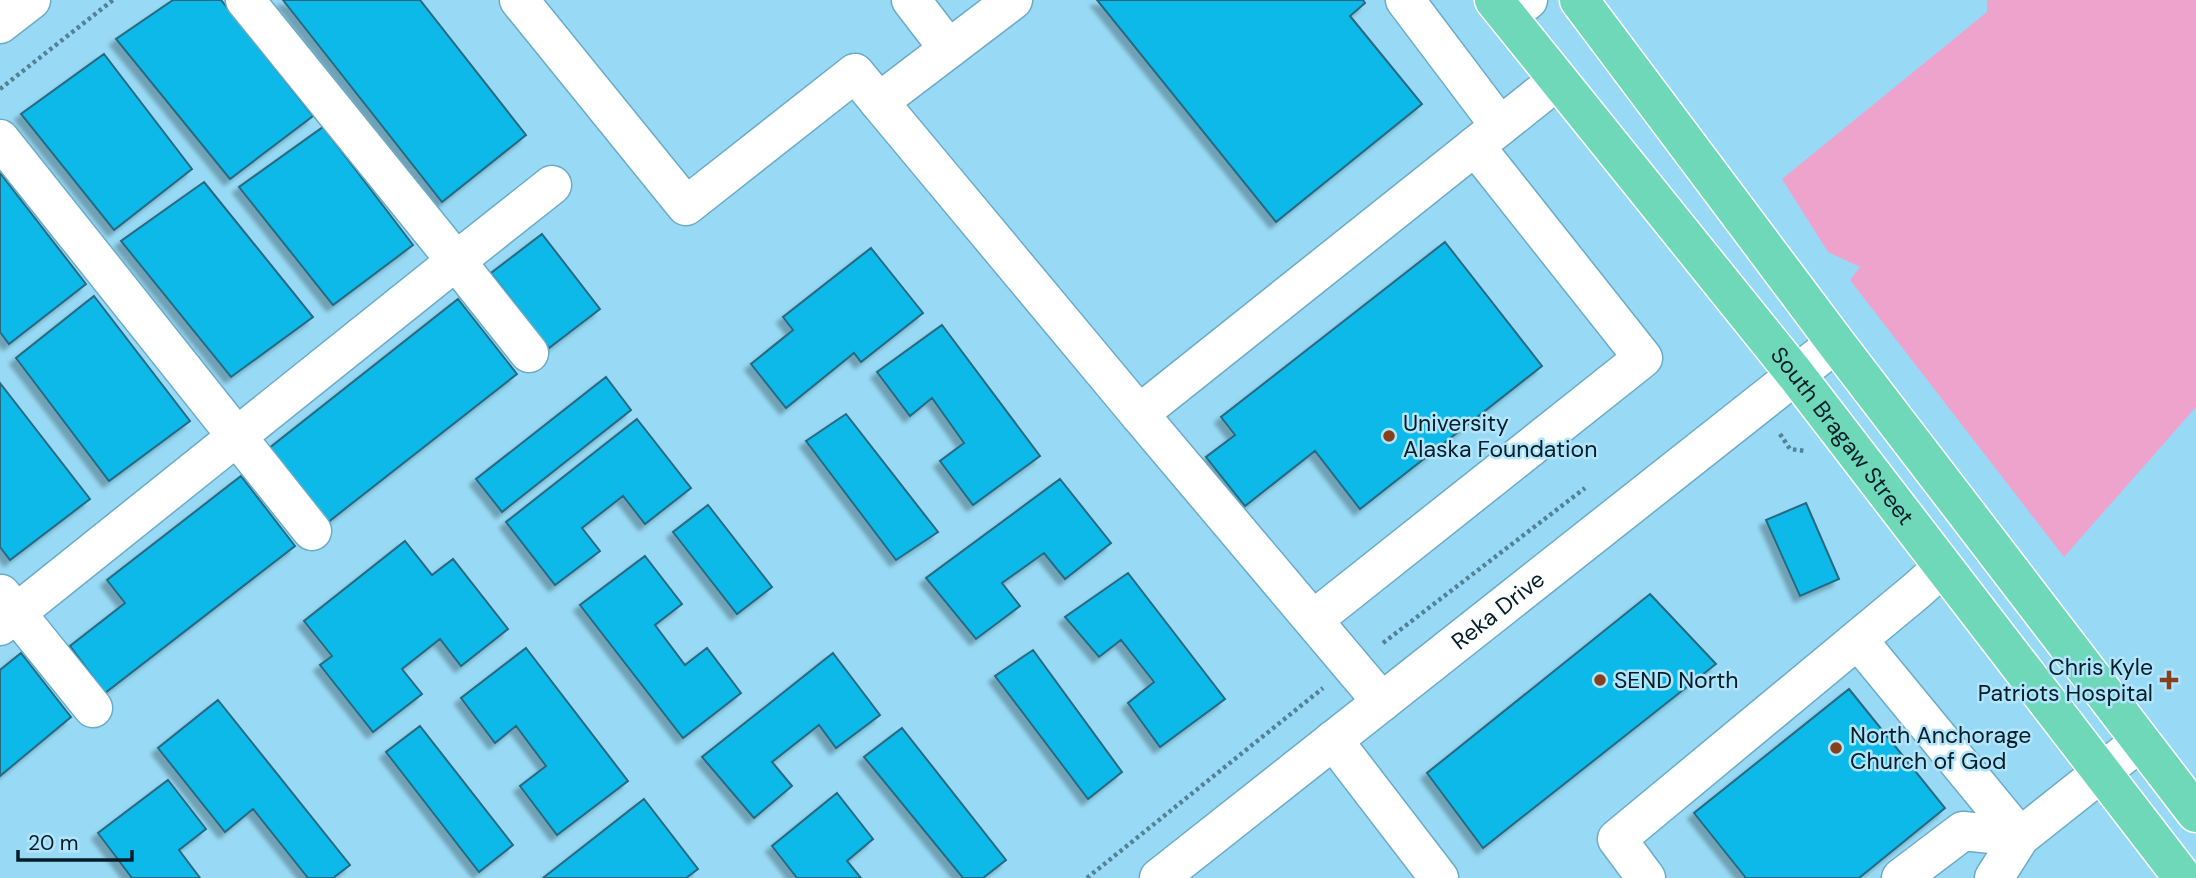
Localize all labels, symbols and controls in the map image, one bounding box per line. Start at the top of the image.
street label: South Bragaw Street [1764,340,1921,531]
place label: University Alaska Foundation [1403,408,1597,464]
marker: University Alaska Foundation [1381,428,1397,444]
street label: Reka Drive [1445,564,1551,656]
place label: Chris Kyle Patriots Hospital [1978,652,2153,708]
place label: SEND North [1614,665,1738,695]
marker: Chris Kyle Patriots Hospital [2159,670,2179,690]
marker: SEND North [1592,672,1608,688]
place label: North Anchorage Church of God [1850,720,2031,776]
marker: North Anchorage Church of God [1828,740,1844,756]
scale bar [18,818,131,862]
text: 20 m [28,829,79,857]

